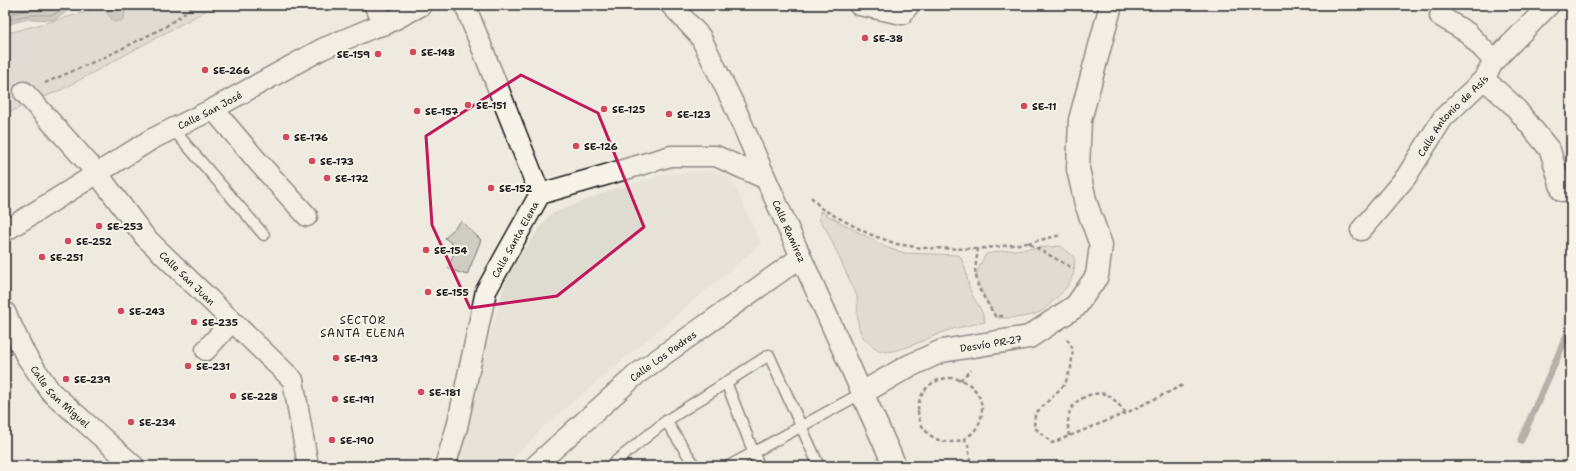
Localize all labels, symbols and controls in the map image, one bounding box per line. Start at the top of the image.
place label: SE-38 [873,32,903,45]
marker: SE-38 [860,33,870,43]
place label: SE-148 [421,46,455,59]
marker: SE-148 [408,47,418,57]
place label: SE-159 [337,48,370,61]
marker: SE-159 [373,49,383,59]
place label: SE-266 [213,64,250,77]
marker: SE-266 [200,65,210,75]
street label: Calle Antonio de Asís [1415,73,1492,159]
street label: Calle San José [176,88,245,132]
place label: SE-151 [476,99,507,112]
marker: SE-151 [463,100,473,110]
place label: SE-11 [1032,100,1057,113]
marker: SE-11 [1019,101,1029,111]
place label: SE-125 [612,103,645,116]
marker: SE-125 [599,104,609,114]
place label: SE-157 [425,105,458,118]
marker: SE-157 [412,106,422,116]
place label: SE-123 [677,108,711,121]
marker: SE-123 [664,109,674,119]
place label: SE-176 [294,131,328,144]
marker: SE-176 [281,132,291,142]
place label: SE-126 [584,140,618,153]
marker: SE-126 [571,141,581,151]
place label: SE-173 [320,155,354,168]
marker: SE-173 [307,156,317,166]
place label: SE-172 [335,172,369,185]
marker: SE-172 [322,173,332,183]
place label: SE-152 [499,182,532,195]
marker: SE-152 [486,183,496,193]
street label: Calle Santa Elena [489,198,542,280]
street label: Calle Ramírez [769,198,809,264]
place label: SE-253 [107,220,143,233]
marker: SE-253 [94,221,104,231]
place label: SE-252 [76,235,112,248]
marker: SE-252 [63,236,73,246]
place label: SE-154 [434,244,467,257]
marker: SE-154 [421,245,431,255]
street label: Calle San Juan [157,248,218,308]
place label: SE-251 [50,251,84,264]
marker: SE-251 [37,252,47,262]
place label: SE-155 [436,286,469,299]
marker: SE-155 [423,287,433,297]
place label: SE-243 [129,305,165,318]
marker: SE-243 [116,306,126,316]
district label: SECTOR SANTA ELENA [320,313,406,341]
place label: SE-235 [202,316,238,329]
marker: SE-235 [189,317,199,327]
street label: Calle Los Padres [627,328,699,385]
street label: Desvío PR-27 [959,332,1023,355]
place label: SE-193 [344,352,378,365]
marker: SE-193 [331,353,341,363]
place label: SE-231 [196,360,230,373]
marker: SE-231 [183,361,193,371]
street label: Calle San Miguel [27,363,92,430]
place label: SE-239 [74,373,111,386]
marker: SE-239 [61,374,71,384]
place label: SE-181 [429,386,461,399]
marker: SE-181 [416,387,426,397]
place label: SE-228 [241,390,278,403]
marker: SE-228 [228,391,238,401]
place label: SE-191 [343,393,375,406]
marker: SE-191 [330,394,340,404]
place label: SE-234 [139,416,176,429]
marker: SE-234 [126,417,136,427]
place label: SE-190 [340,434,374,447]
marker: SE-190 [327,435,337,445]

